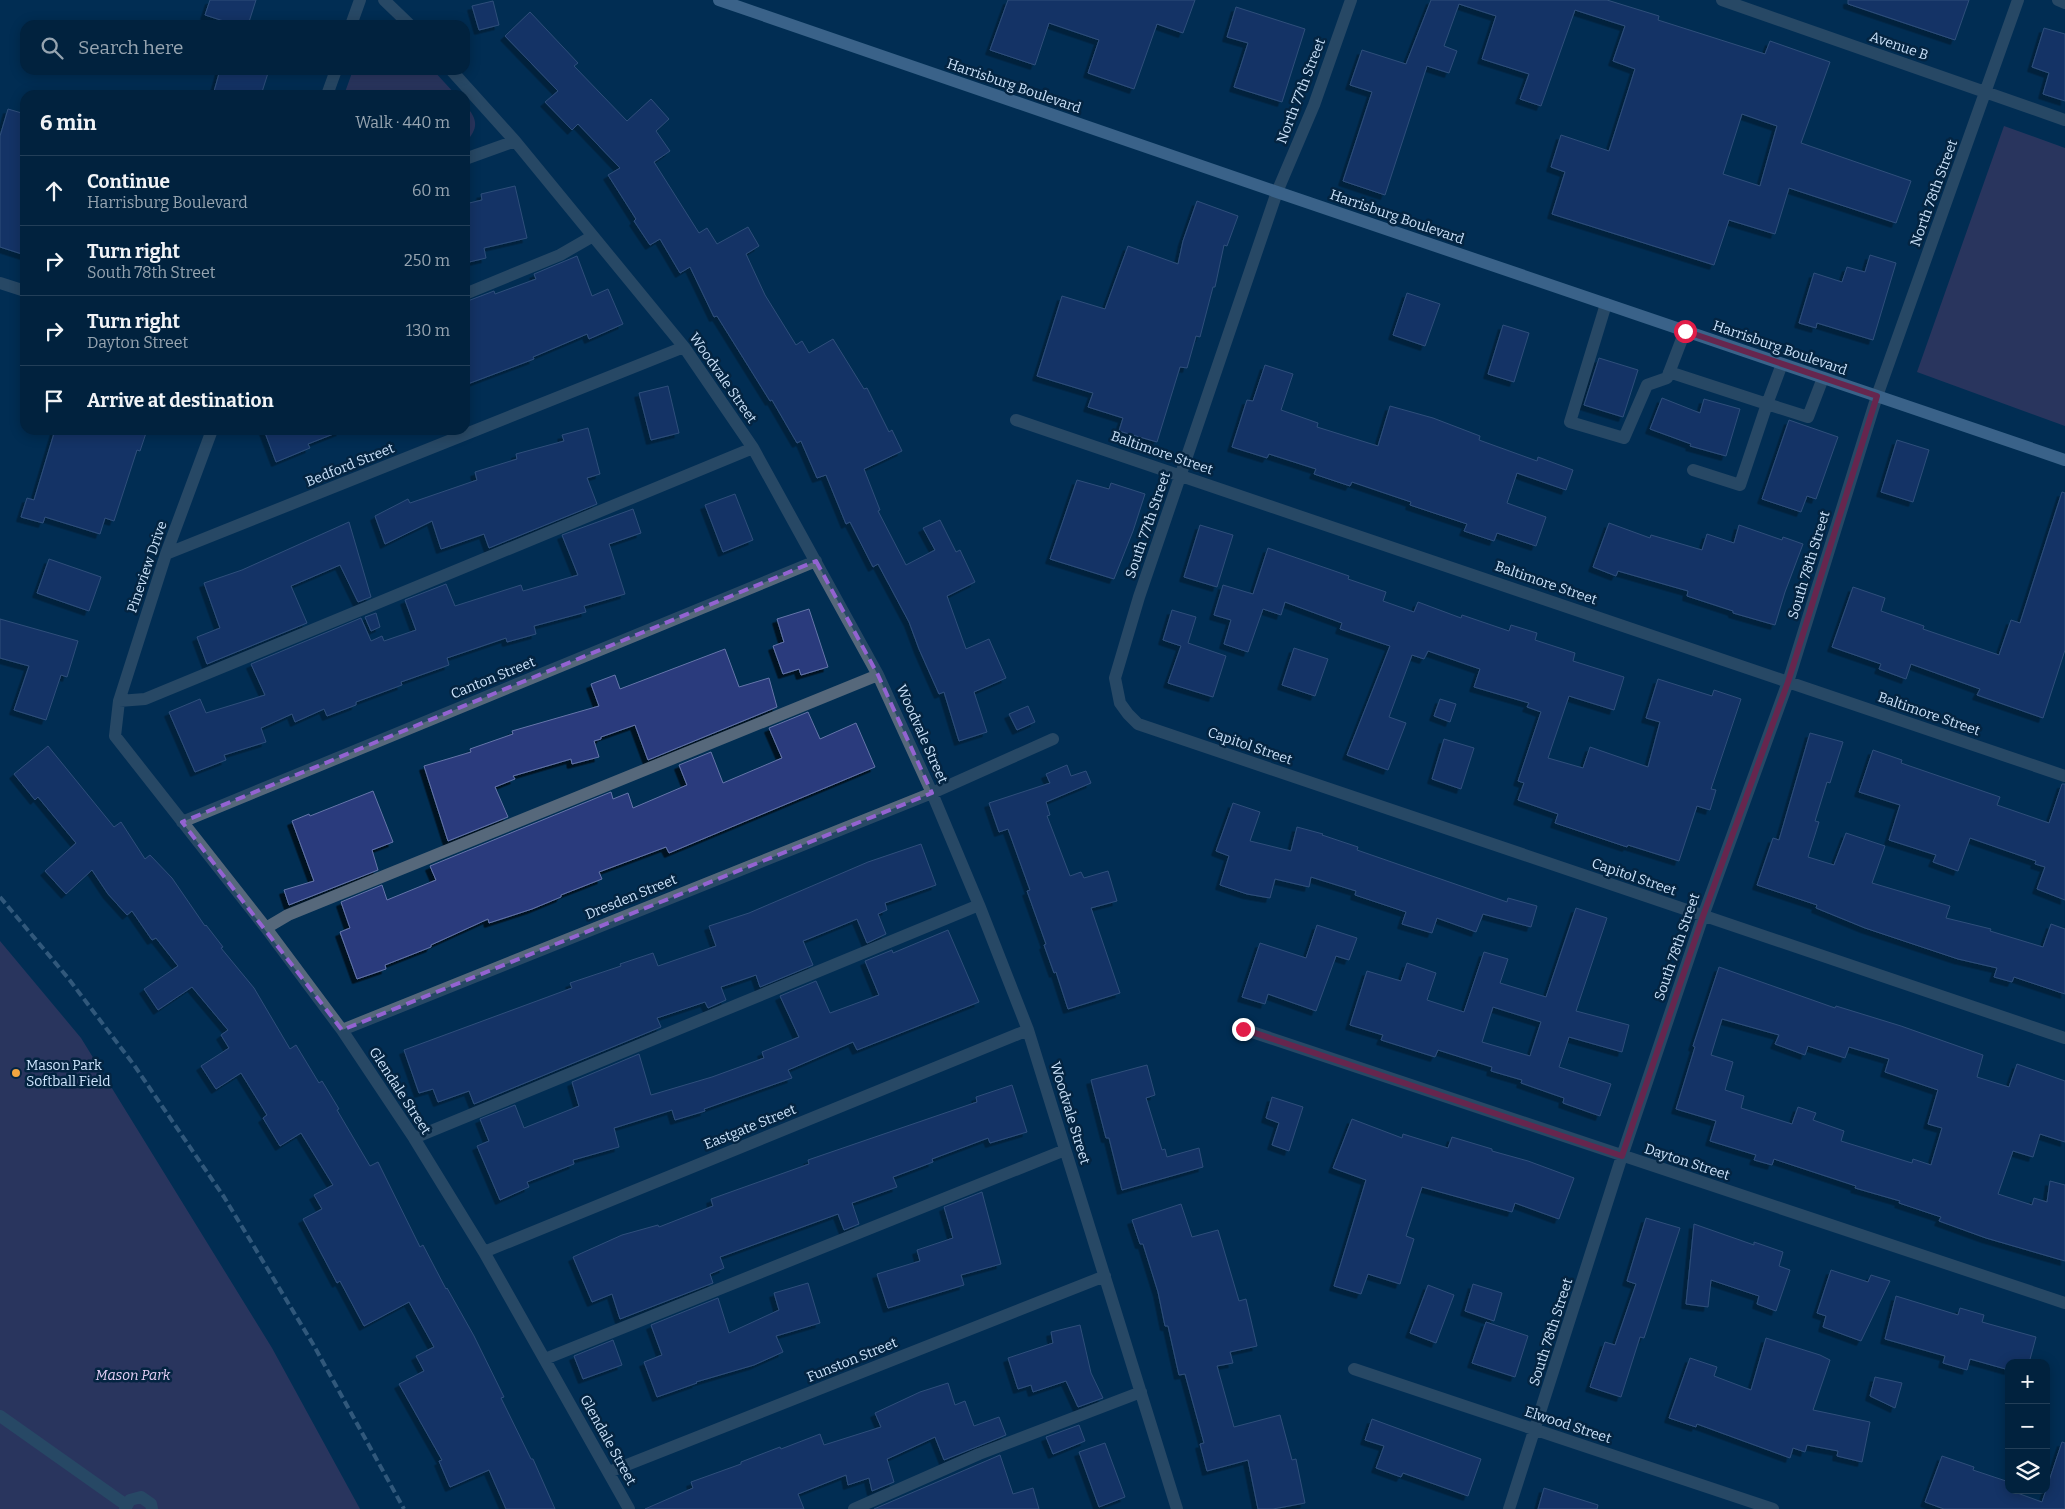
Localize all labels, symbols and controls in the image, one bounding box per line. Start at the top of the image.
search box [20,20,470,75]
street label: Avenue B [1867,28,1931,64]
icon: search [38,34,66,62]
text: Search here [78,36,183,59]
street label: North 77th Street [1273,36,1329,146]
street label: Harrisburg Boulevard [945,55,1083,117]
text: 6 min [40,110,96,136]
text: Walk · 440 m [355,113,450,132]
street label: North 78th Street [1907,137,1961,249]
text: Continue [87,170,170,193]
icon: ahead [40,177,68,205]
text: 60 m [412,181,450,200]
street label: Harrisburg Boulevard [1328,186,1466,248]
text: Harrisburg Boulevard [87,193,248,212]
text: Turn right [87,240,180,263]
icon: right [40,247,68,275]
text: 250 m [404,251,450,270]
text: South 78th Street [87,263,215,282]
text: Turn right [87,310,180,333]
icon: right [40,317,68,345]
street label: Harrisburg Boulevard [1711,317,1849,379]
route start [1674,320,1697,343]
text: 130 m [406,321,450,340]
street label: Woodvale Street [686,330,760,426]
text: Dayton Street [87,333,188,352]
icon: arrive [40,387,68,415]
text: Arrive at destination [87,389,274,412]
street label: Baltimore Street [1109,428,1215,478]
street label: Bedford Street [303,439,397,491]
street label: South 77th Street [1122,470,1174,580]
street label: South 78th Street [1784,509,1834,621]
street label: Pineview Drive [123,519,171,615]
street label: Baltimore Street [1493,558,1599,608]
street label: Canton Street [448,653,538,703]
street label: Woodvale Street [893,682,951,786]
street label: Baltimore Street [1876,689,1982,739]
street label: Capitol Street [1206,724,1294,768]
street label: Capitol Street [1590,855,1678,899]
street label: Dresden Street [583,871,679,923]
street label: South 78th Street [1651,891,1703,1003]
route end [1232,1018,1255,1041]
street label: Glendale Street [366,1044,434,1138]
place label: Mason Park Softball Field [26,1057,111,1090]
street label: Woodvale Street [1046,1060,1094,1166]
marker: Mason Park Softball Field [10,1067,22,1079]
street label: Eastgate Street [701,1101,799,1153]
street label: Dayton Street [1642,1140,1732,1184]
street label: South 78th Street [1526,1276,1576,1388]
street label: Funston Street [804,1334,900,1386]
map controls [2005,1359,2050,1494]
button: + [2005,1359,2050,1404]
park label: Mason Park [96,1367,171,1384]
street label: Glendale Street [576,1392,640,1488]
street label: Elwood Street [1523,1403,1613,1447]
button: − [2005,1404,2050,1449]
button: layers [2005,1449,2050,1494]

